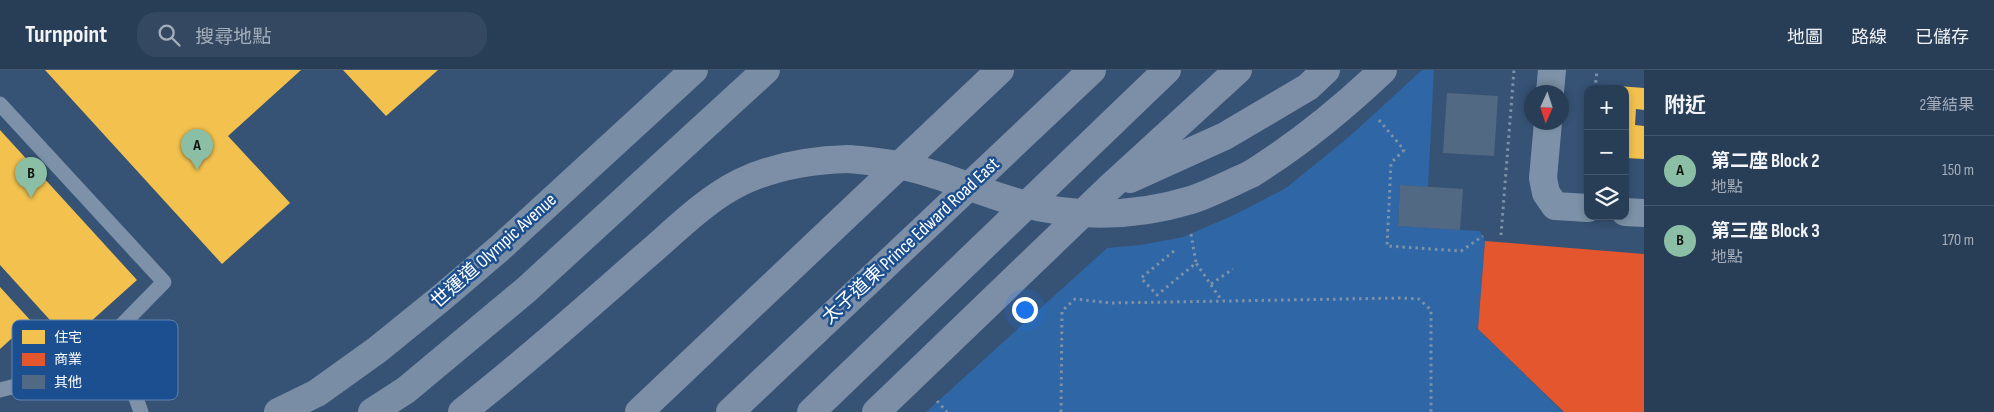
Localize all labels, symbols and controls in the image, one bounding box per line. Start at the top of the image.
search box [137,12,487,57]
text: Turnpoint [25,20,107,49]
icon: search [155,21,183,49]
text: 搜尋地點 [195,26,271,49]
text: 地圖 [1787,27,1823,48]
text: 路線 [1851,27,1887,48]
text: 已儲存 [1915,27,1969,48]
north arrow [1524,85,1569,130]
map controls [1584,85,1629,220]
button: + [1584,85,1629,130]
text: 附近 [1664,93,1706,118]
text: 2筆結果 [1919,96,1974,115]
pin: A [181,129,213,170]
button: − [1584,130,1629,175]
text: 第二座 Block 2 [1711,150,1819,173]
street label: 太子道東 Prince Edward Road East [818,153,1005,329]
pin: B [15,157,47,198]
text: A [1676,161,1684,180]
text: 150 m [1942,161,1974,180]
button: layers [1584,175,1629,220]
text: 地點 [1711,178,1743,197]
street label: 世運道 Olympic Avenue [427,189,561,313]
text: 第三座 Block 3 [1711,220,1820,243]
text: B [1676,231,1684,250]
text: 170 m [1942,231,1974,250]
text: 地點 [1711,248,1743,267]
your location [1012,297,1038,323]
legend [12,320,178,400]
text: 住宅 [54,329,82,346]
text: 商業 [54,351,82,368]
text: 其他 [54,374,82,391]

